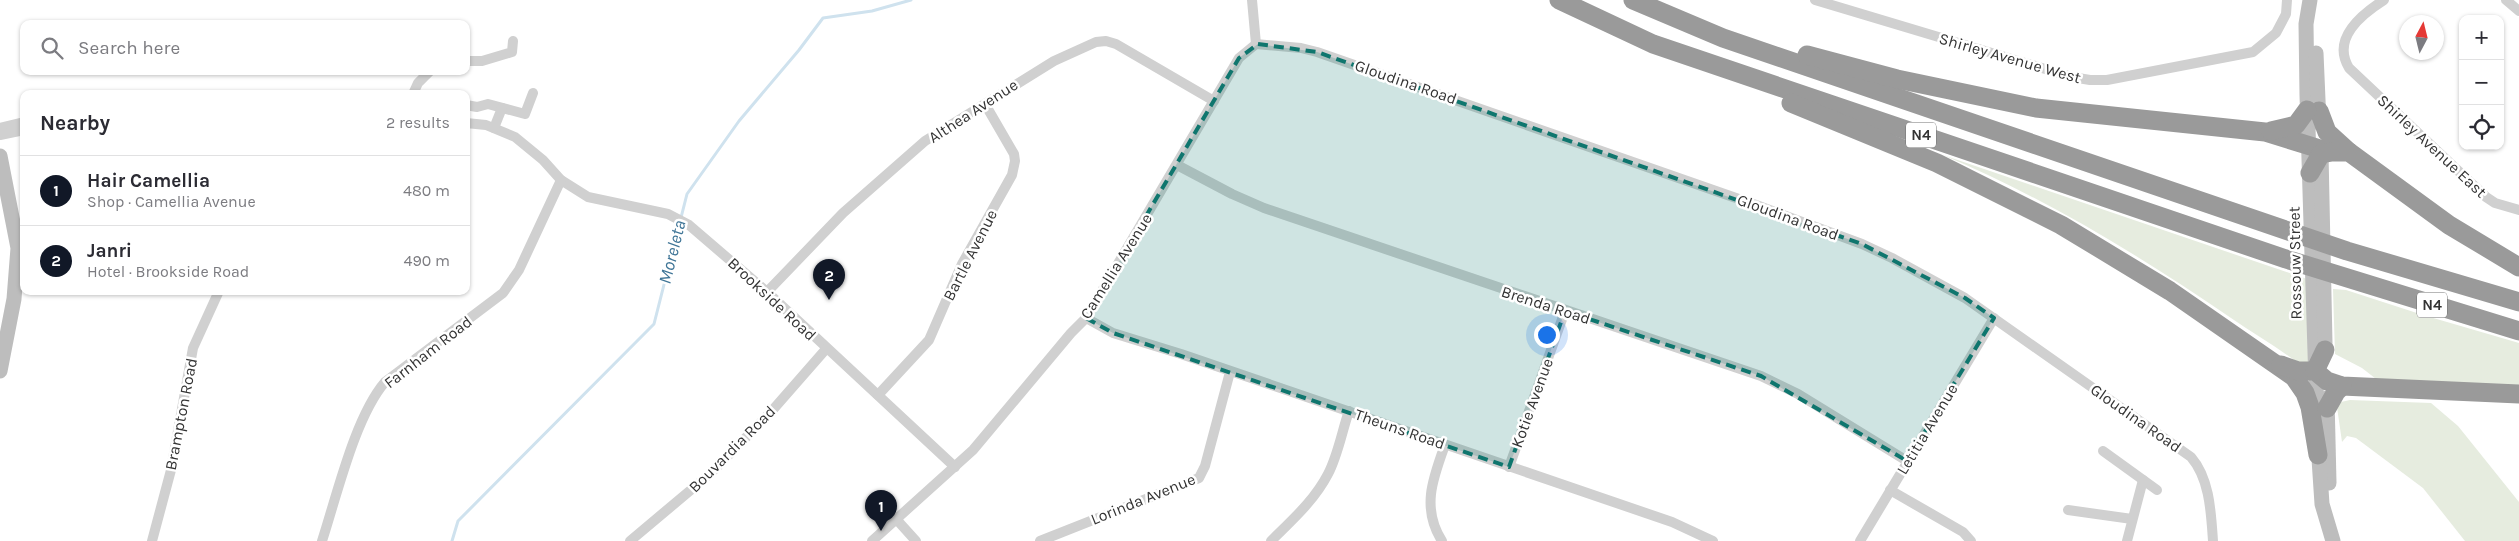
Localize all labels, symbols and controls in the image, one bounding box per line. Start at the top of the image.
north arrow [2399,15,2444,60]
map controls [2459,15,2504,150]
button: + [2459,15,2504,60]
search box [20,20,470,75]
street label: Shirley Avenue West [1937,29,2083,87]
icon: search [38,34,66,62]
text: Search here [78,37,180,59]
street label: Gloudina Road [1353,56,1459,108]
button: − [2459,60,2504,105]
street label: Althea Avenue [925,75,1021,147]
street label: Shirley Avenue East [2373,90,2491,202]
button: locate [2459,105,2504,150]
text: Nearby [40,111,110,135]
text: 2 results [386,113,450,132]
road number: N4 [1906,122,1936,148]
text: Hair Camellia [87,170,210,192]
text: 1 [53,181,59,200]
text: 480 m [403,181,450,200]
street label: Gloudina Road [1735,190,1841,244]
text: Shop · Camellia Avenue [87,192,256,211]
street label: Bartle Avenue [939,206,1001,304]
street label: Rossouw Street [2285,206,2305,320]
street label: Camellia Avenue [1076,210,1156,322]
water label: Moreleta [653,218,691,286]
text: Janri [87,240,132,262]
text: 2 [51,251,61,270]
text: 490 m [404,251,450,270]
street label: Brookside Road [724,253,820,345]
pin: 2 [813,259,845,300]
text: Hotel · Brookside Road [87,262,249,281]
street label: Brenda Road [1499,282,1593,328]
road number: N4 [2417,292,2447,318]
street label: Farnham Road [380,312,476,392]
your location [1534,322,1560,348]
street label: Brampton Road [161,356,201,472]
street label: Kotie Avenue [1507,356,1557,450]
street label: Letitia Avenue [1892,380,1962,478]
street label: Gloudina Road [2087,380,2185,456]
street label: Bouvardia Road [685,402,779,496]
street label: Theuns Road [1352,405,1448,453]
street label: Lorinda Avenue [1088,469,1198,529]
pin: 1 [865,490,897,531]

